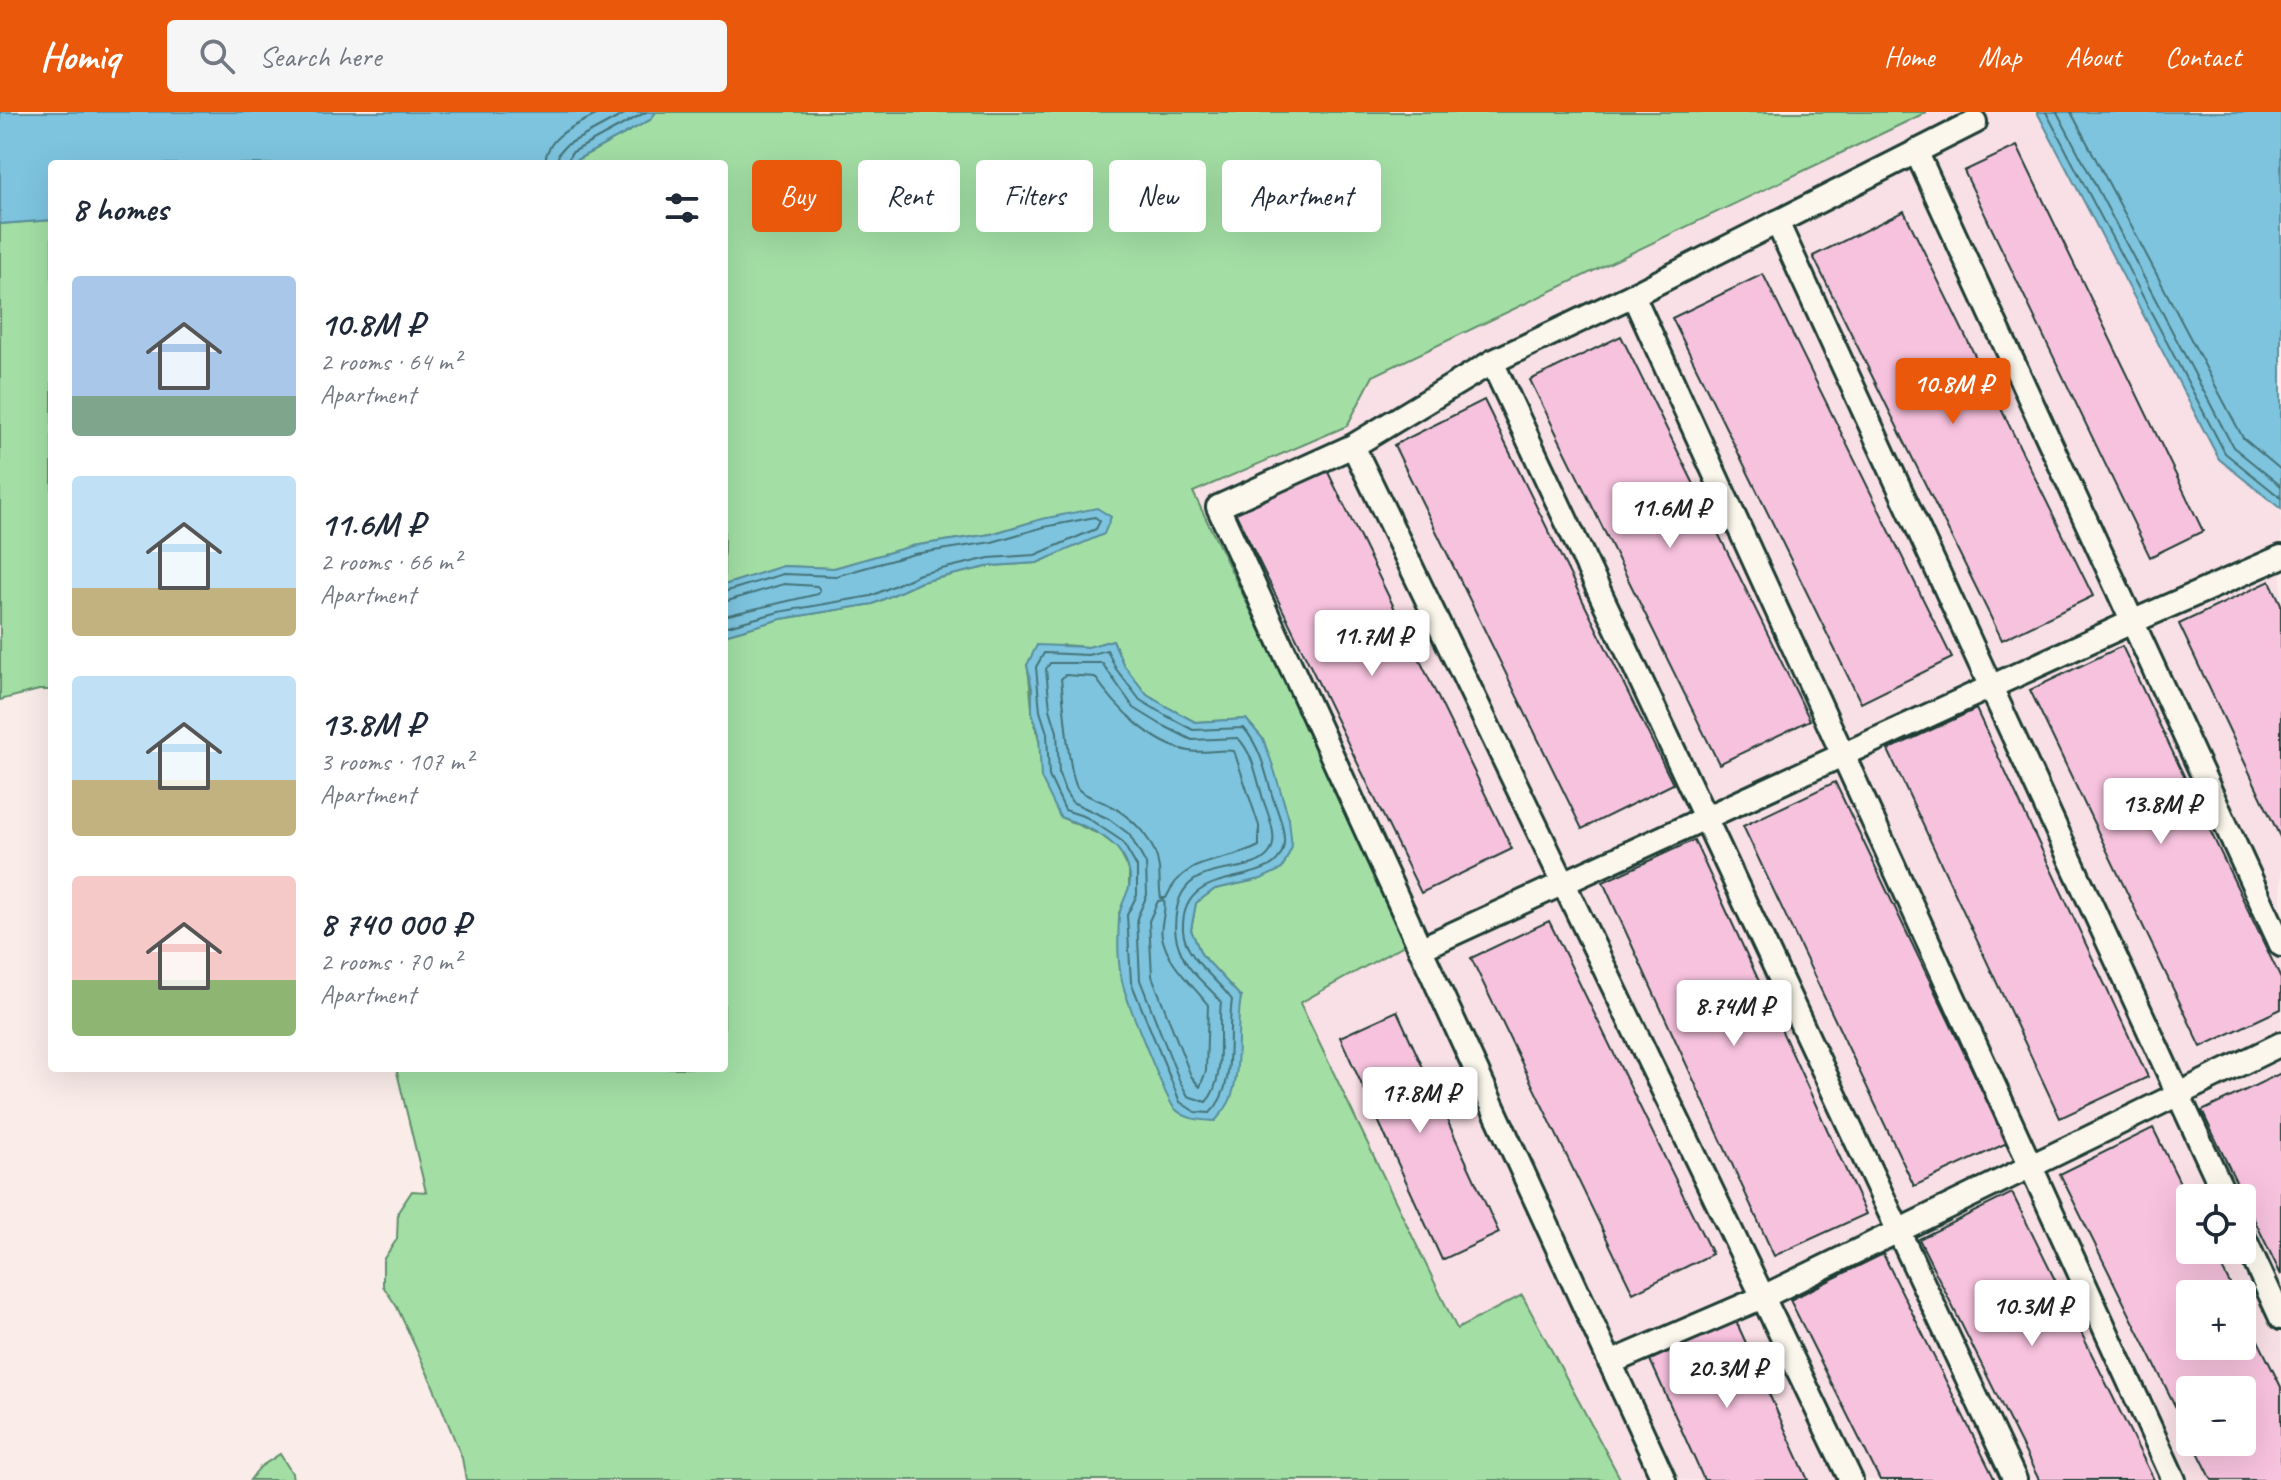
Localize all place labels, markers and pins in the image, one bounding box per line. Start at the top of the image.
pin: 10.8M ₽ [1879,358,2027,426]
pin: 11.6M ₽ [1596,482,1744,550]
pin: 11.7M ₽ [1298,610,1446,678]
pin: 13.8M ₽ [2087,778,2235,846]
pin: 8.74M ₽ [1660,980,1808,1048]
pin: 17.8M ₽ [1346,1067,1494,1135]
pin: 10.3M ₽ [1958,1280,2106,1348]
pin: 20.3M ₽ [1653,1342,1801,1410]

